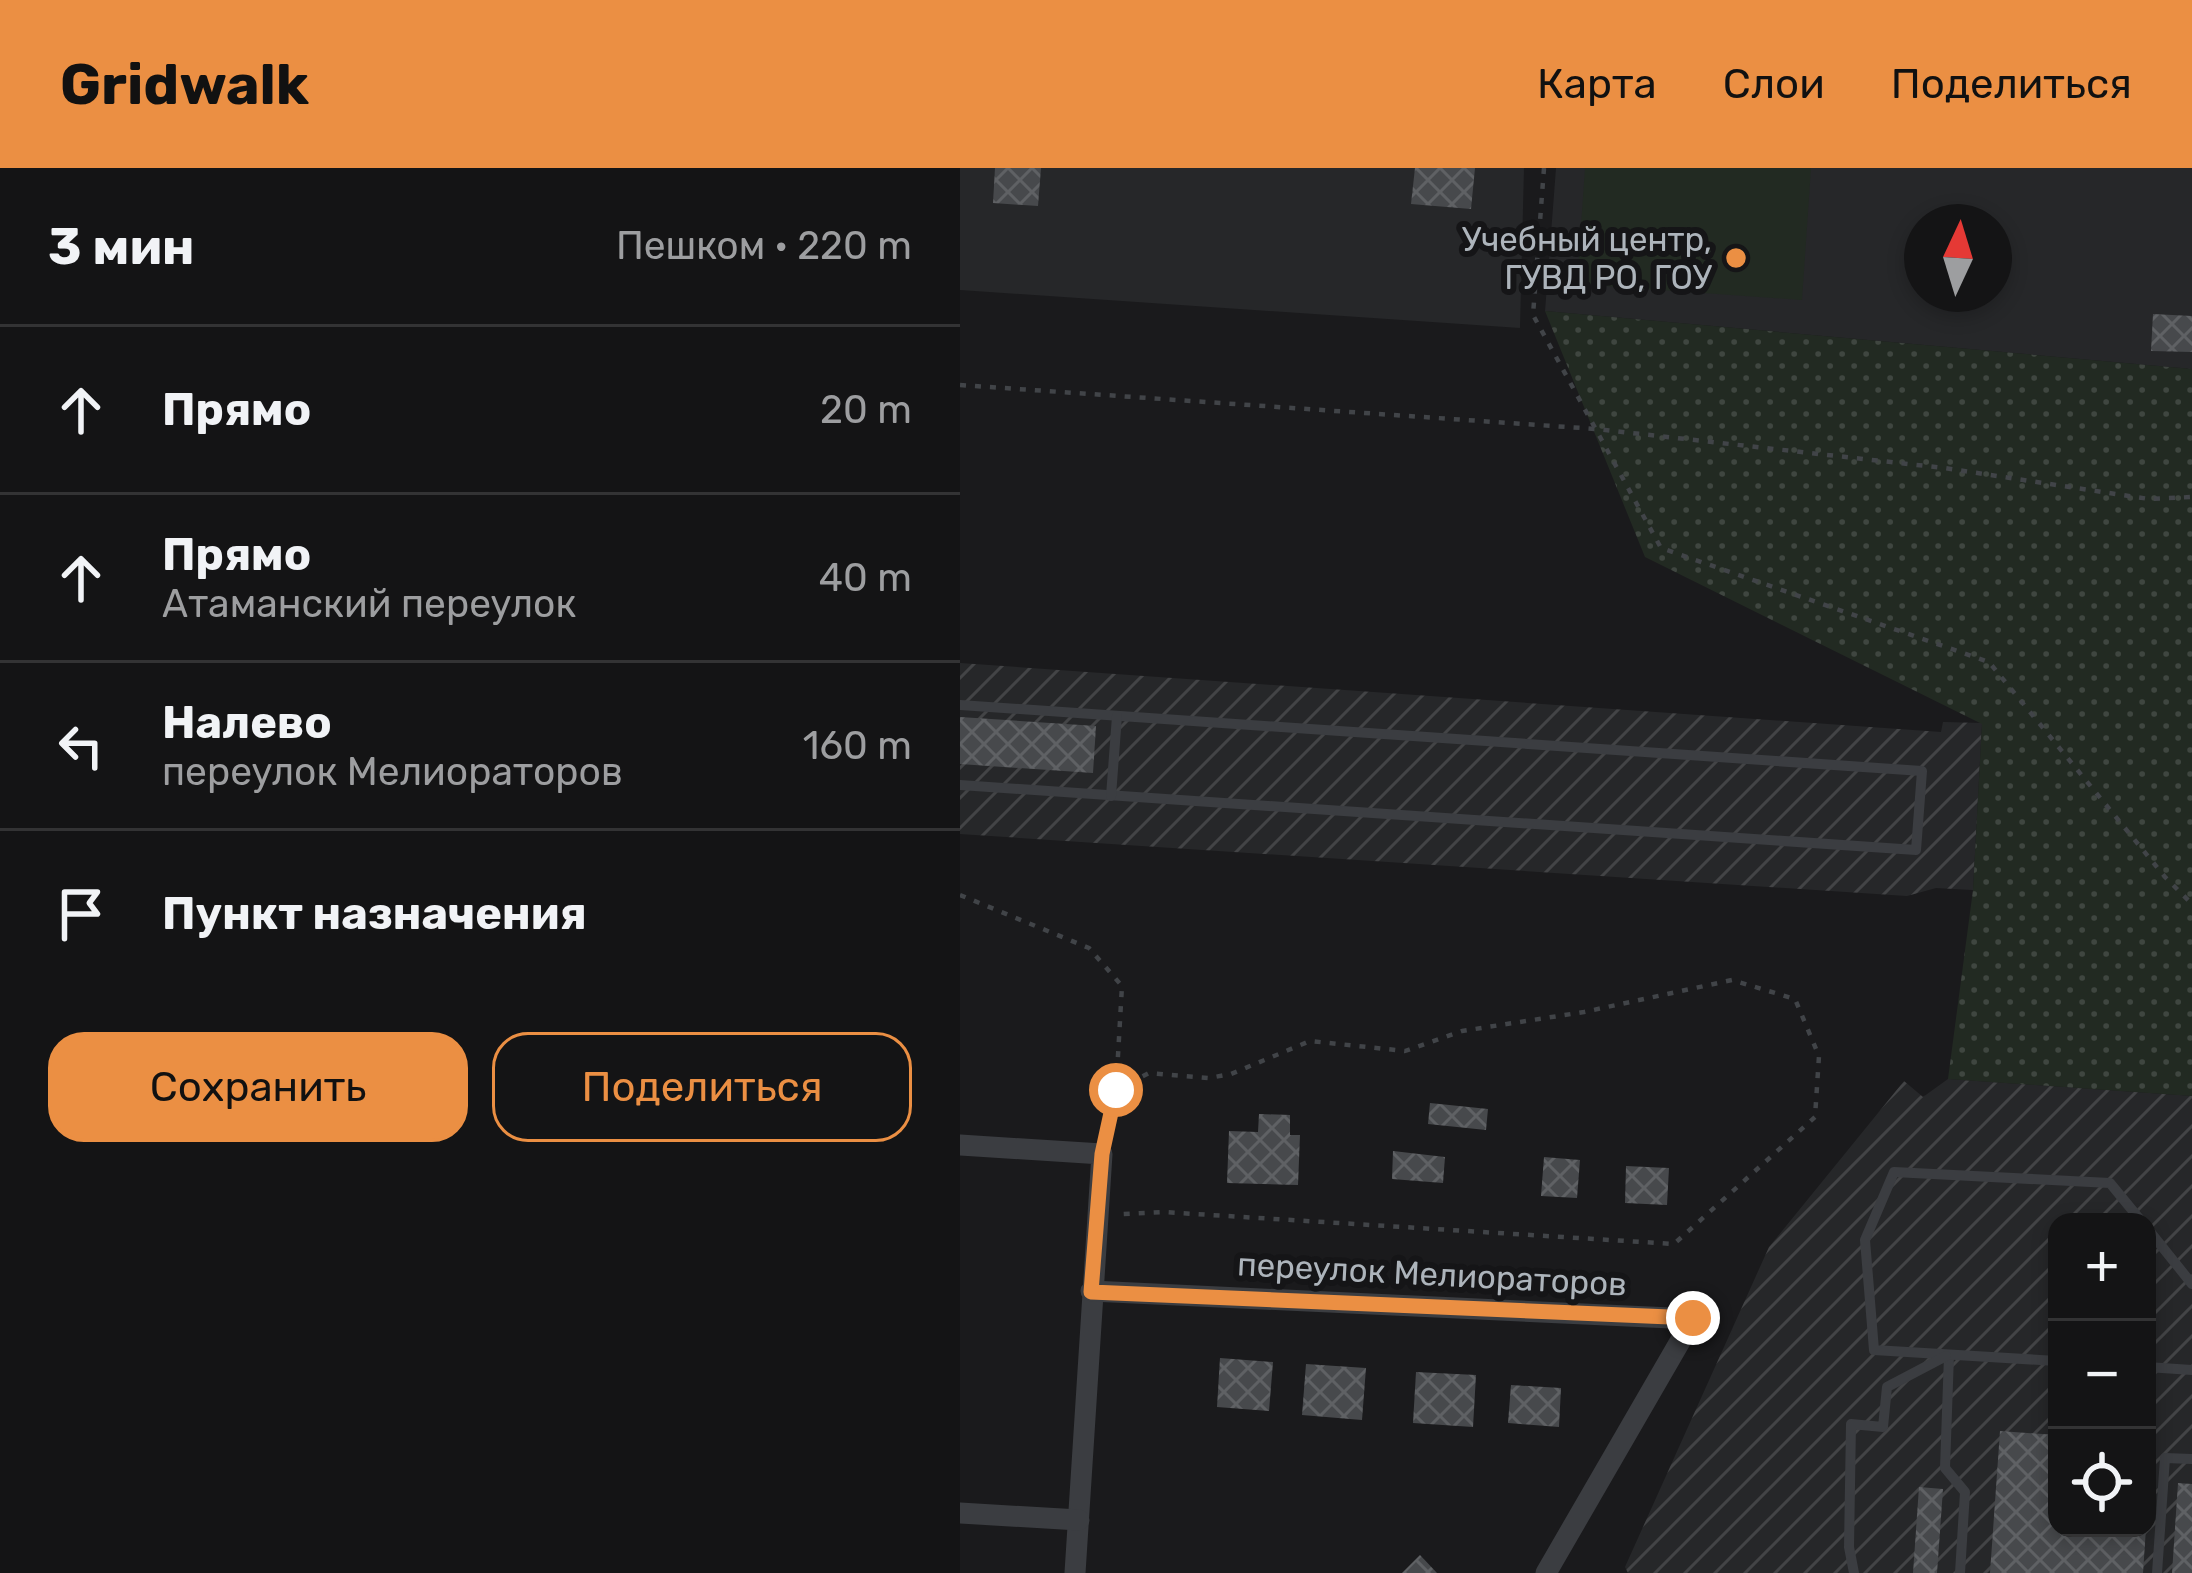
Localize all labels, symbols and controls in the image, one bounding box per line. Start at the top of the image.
text: Gridwalk [60,51,309,118]
text: Карта [1537,59,1657,109]
text: Слои [1723,59,1825,109]
text: Поделиться [1891,59,2132,109]
north arrow [1904,204,2012,312]
text: 3 мин [48,216,194,277]
place label: Учебный центр, ГУВД РО, ГОУ [1462,220,1713,297]
text: Пешком · 220 m [616,223,912,269]
marker: Учебный центр, ГУВД РО, ГОУ [1723,245,1749,271]
icon: ahead [48,377,114,443]
text: Прямо [162,383,311,436]
text: 20 m [820,387,912,433]
text: Прямо [162,528,311,581]
icon: ahead [48,545,114,611]
text: 40 m [819,555,912,601]
text: Атаманский переулок [162,581,576,627]
text: Налево [162,696,332,749]
icon: left [48,713,114,779]
text: 160 m [803,723,912,769]
text: переулок Мелиораторов [162,749,623,795]
icon: arrive [48,881,114,947]
text: Пункт назначения [162,887,587,940]
button: Сохранить [48,1032,468,1142]
button: Поделиться [492,1032,912,1142]
route start [1089,1063,1143,1117]
map controls [2048,1213,2156,1537]
button: + [2048,1213,2156,1321]
street label: переулок Мелиораторов [1236,1244,1628,1304]
route end [1666,1291,1720,1345]
button: − [2048,1321,2156,1429]
button: locate [2048,1429,2156,1537]

